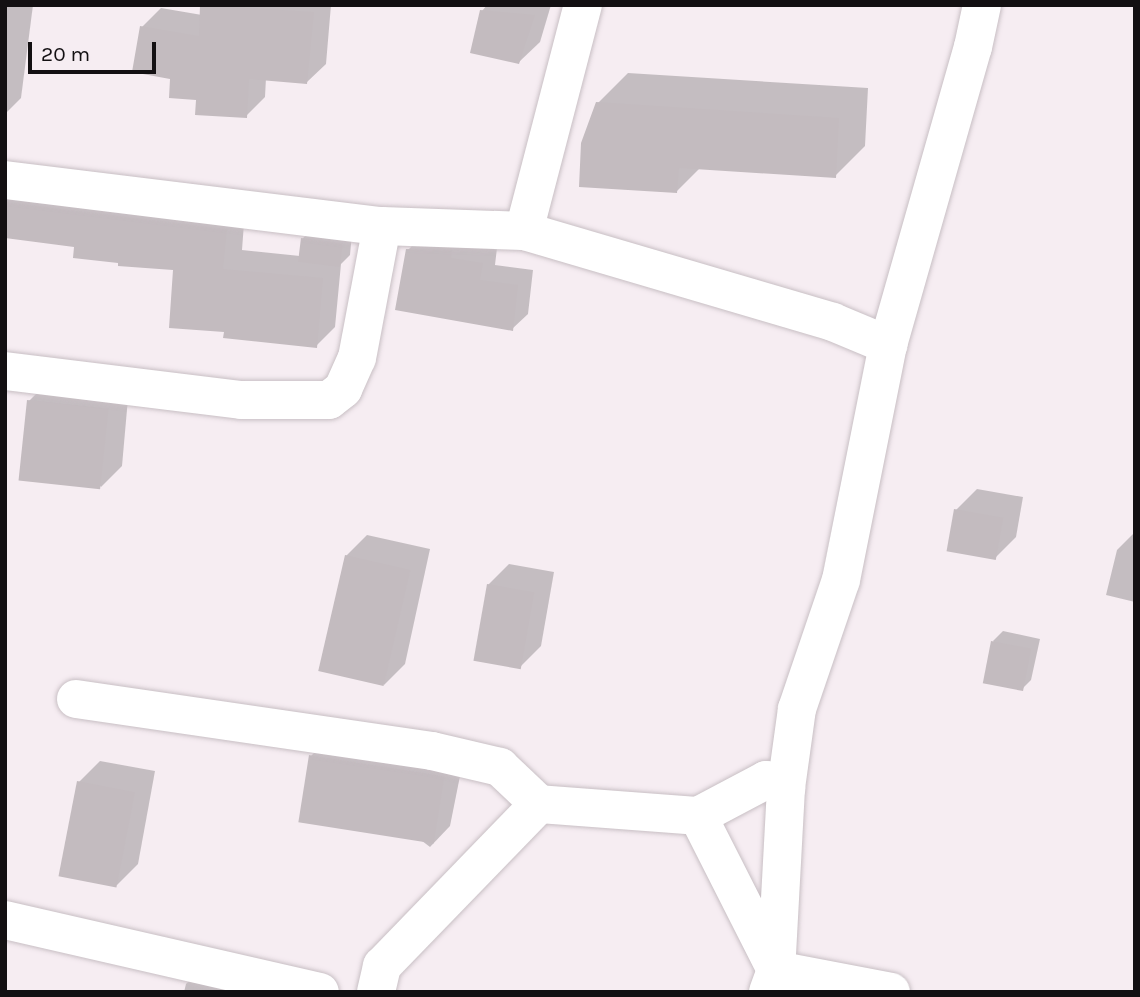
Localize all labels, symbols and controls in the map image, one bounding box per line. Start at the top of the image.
scale bar [32,28,159,72]
text: 20 m [41,42,90,66]

